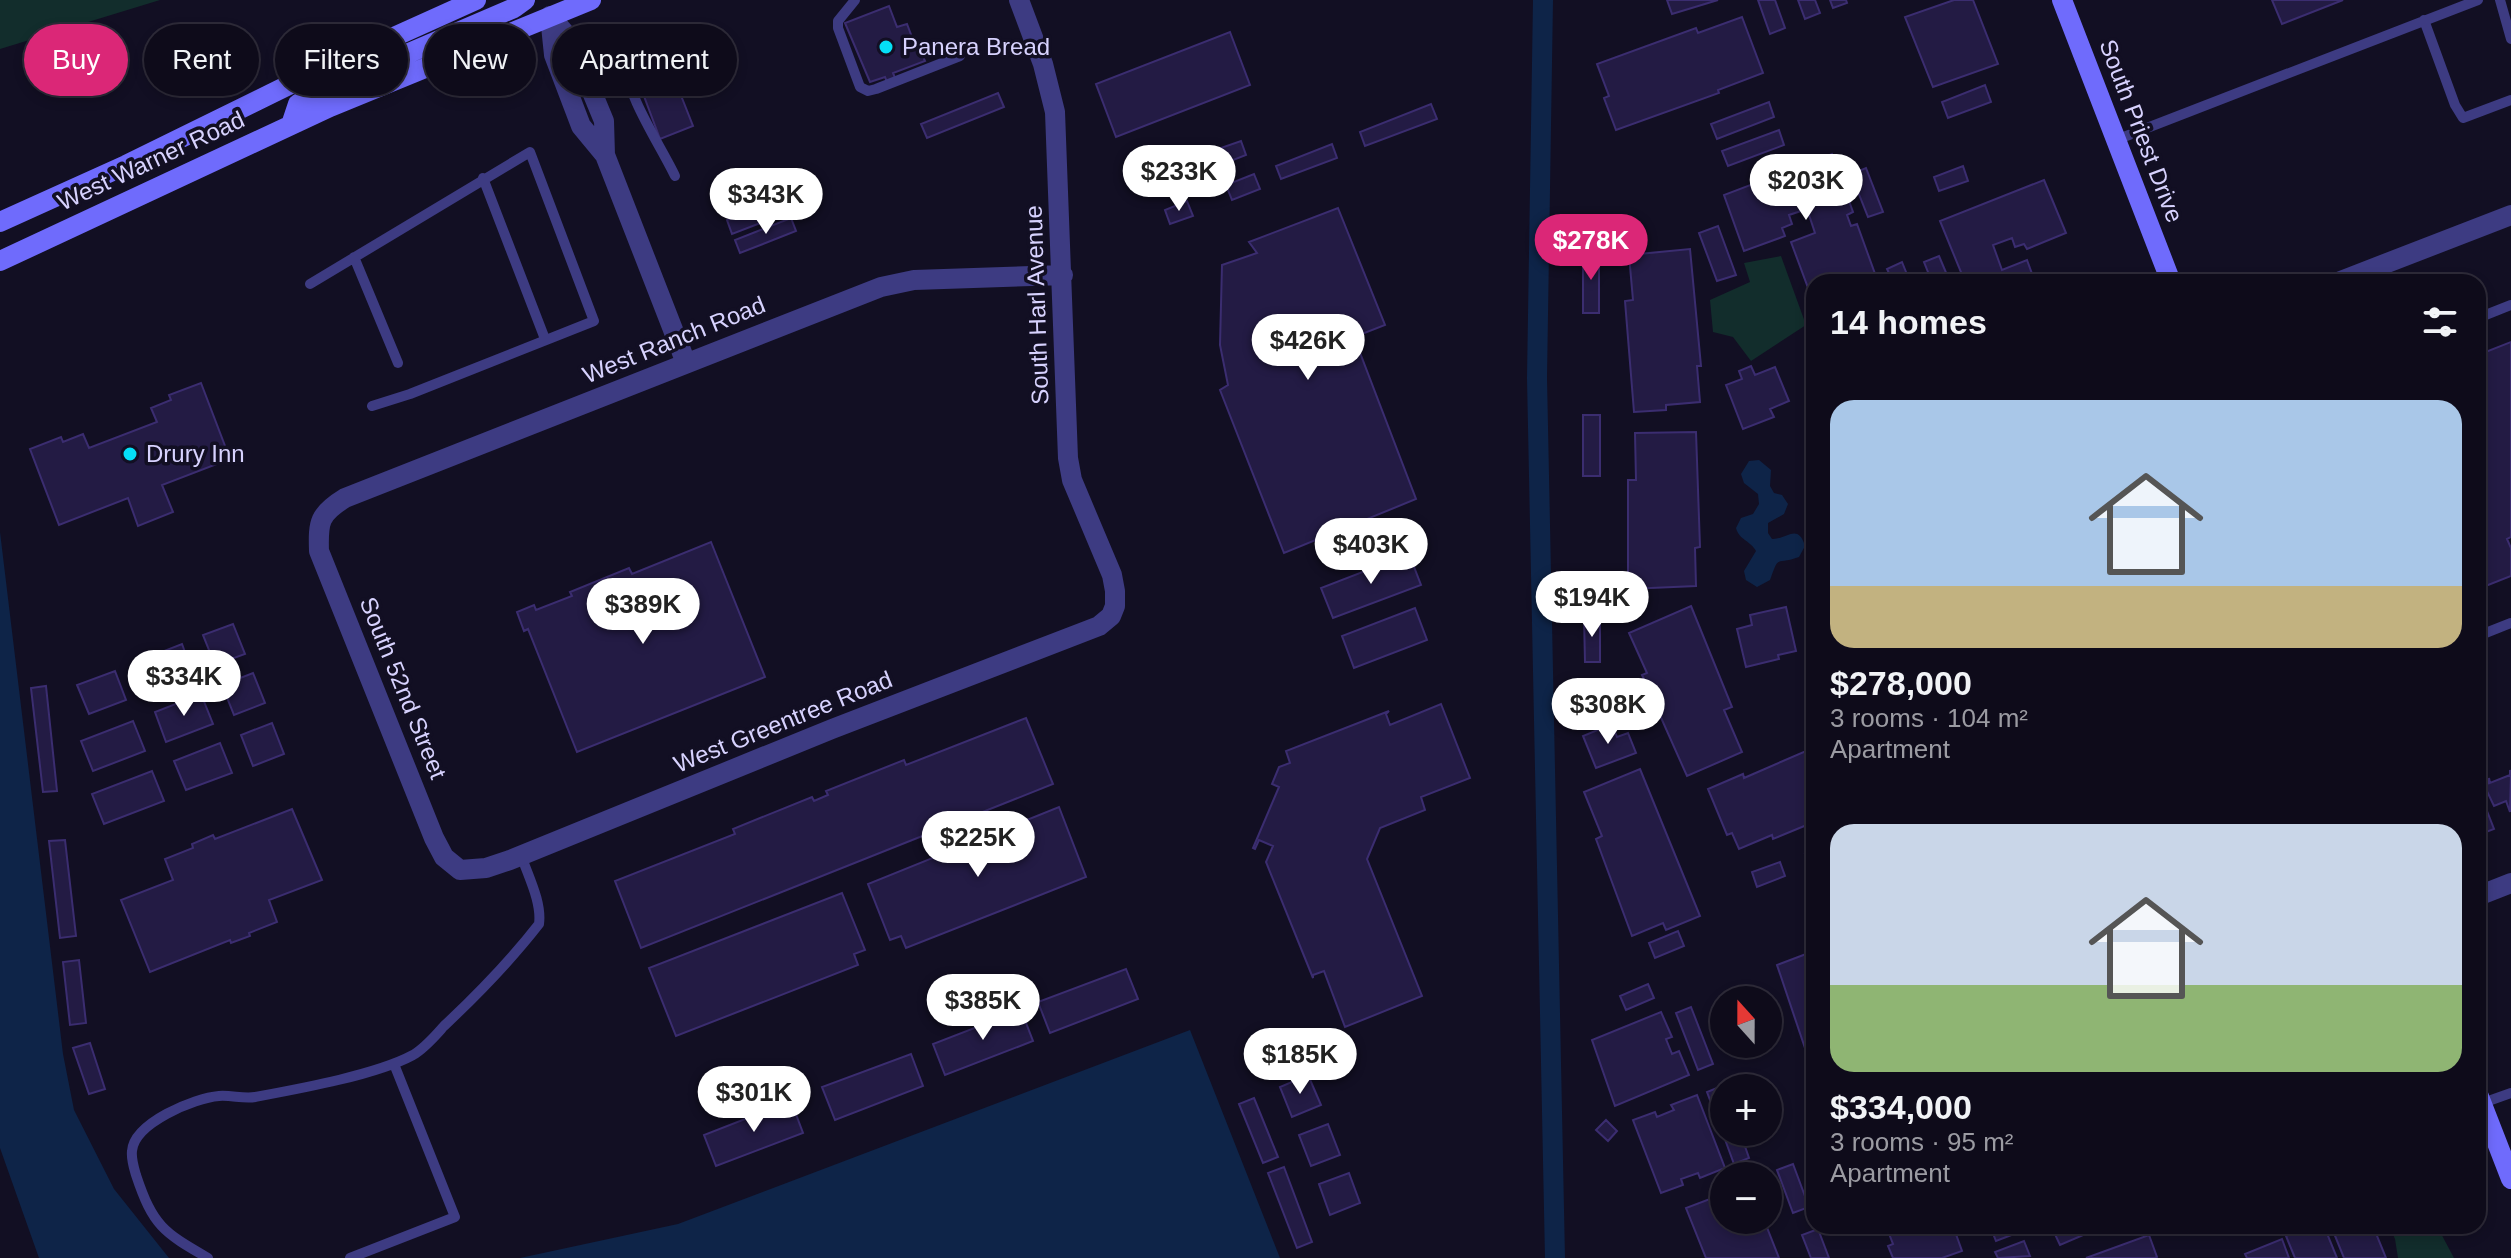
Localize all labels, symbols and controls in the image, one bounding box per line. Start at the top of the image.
chip: Buy [24,24,128,96]
chip: Rent [144,24,259,96]
chip: Filters [275,24,408,96]
chip: New [424,24,536,96]
chip: Apartment [552,24,737,96]
place label: Panera Bread [902,33,1050,60]
street label: South Priest Drive [2094,36,2189,226]
marker: Panera Bread [877,38,895,56]
street label: West Warner Road [53,105,248,216]
pin: $233K [1123,145,1235,213]
pin: $203K [1750,154,1862,222]
text: $233K [1141,156,1217,186]
text: $203K [1768,165,1844,195]
pin: $343K [710,168,822,236]
text: $343K [728,179,804,209]
street label: South Harl Avenue [1020,205,1053,405]
pin: $278K [1535,214,1647,282]
text: $278K [1553,225,1629,255]
street label: West Ranch Road [579,291,769,388]
icon: filters [2418,300,2462,344]
text: 14 homes [1830,303,1987,341]
pin: $426K [1252,314,1364,382]
text: $426K [1270,325,1346,355]
place label: Drury Inn [146,440,245,467]
marker: Drury Inn [121,445,139,463]
icon: home [2074,452,2218,596]
pin: $403K [1315,518,1427,586]
text: $403K [1333,529,1409,559]
pin: $194K [1536,571,1648,639]
pin: $389K [587,578,699,646]
text: $194K [1554,582,1630,612]
text: $389K [605,589,681,619]
street label: South 52nd Street [355,593,452,783]
pin: $334K [128,650,240,718]
text: $334K [146,661,222,691]
text: $278,000 [1830,664,1972,702]
street label: West Greentree Road [670,665,896,778]
pin: $308K [1552,678,1664,746]
text: $308K [1570,689,1646,719]
text: 3 rooms · 104 m² [1830,703,2028,733]
text: Apartment [1830,734,1950,764]
pin: $225K [922,811,1034,879]
text: $225K [940,822,1016,852]
icon: home [2074,876,2218,1020]
pin: $385K [927,974,1039,1042]
text: $385K [945,985,1021,1015]
north arrow [1710,986,1782,1058]
map controls [1710,986,1782,1234]
pin: $185K [1244,1028,1356,1096]
text: $185K [1262,1039,1338,1069]
pin: $301K [698,1066,810,1134]
button: + [1710,1074,1782,1146]
text: $301K [716,1077,792,1107]
text: $334,000 [1830,1088,1972,1126]
text: 3 rooms · 95 m² [1830,1127,2014,1157]
text: Apartment [1830,1158,1950,1188]
button: − [1710,1162,1782,1234]

